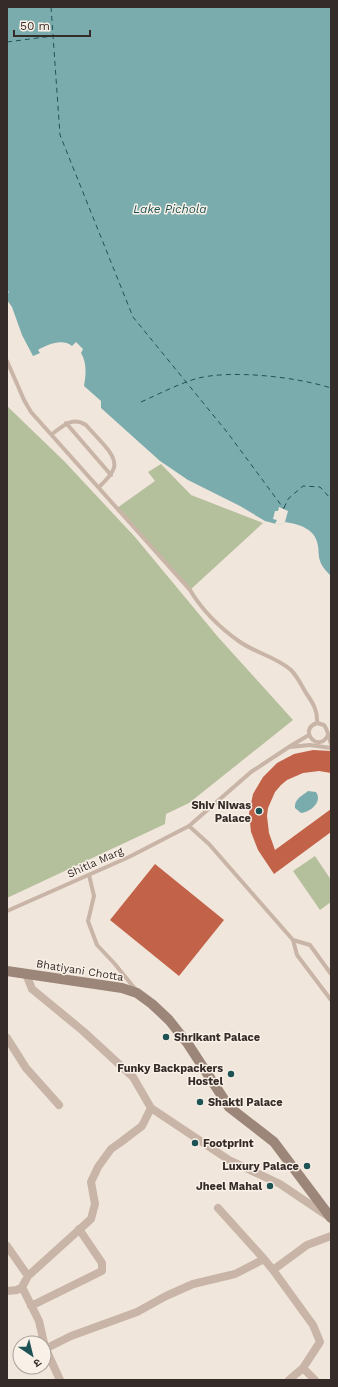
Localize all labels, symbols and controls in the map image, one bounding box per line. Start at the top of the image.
scale bar [14,12,90,38]
text: 50 m [20,19,50,33]
water label: Lake Pichola [133,202,207,216]
place label: Shiv Niwas Palace [191,799,251,825]
marker: Shiv Niwas Palace [254,806,264,816]
street label: Shitla Marg [65,844,125,881]
street label: Bhatiyani Chotta [35,957,125,984]
place label: Shrikant Palace [174,1031,260,1044]
marker: Shrikant Palace [161,1032,171,1042]
place label: Funky Backpackers Hostel [117,1062,223,1088]
marker: Funky Backpackers Hostel [226,1069,236,1079]
place label: Shakti Palace [208,1096,283,1109]
marker: Shakti Palace [195,1097,205,1107]
place label: Footprint [203,1137,254,1150]
marker: Footprint [190,1138,200,1148]
place label: Luxury Palace [222,1160,299,1173]
marker: Luxury Palace [302,1161,312,1171]
place label: Jheel Mahal [196,1180,262,1193]
marker: Jheel Mahal [265,1181,275,1191]
north arrow [12,1335,52,1375]
text: उ [31,1356,44,1370]

